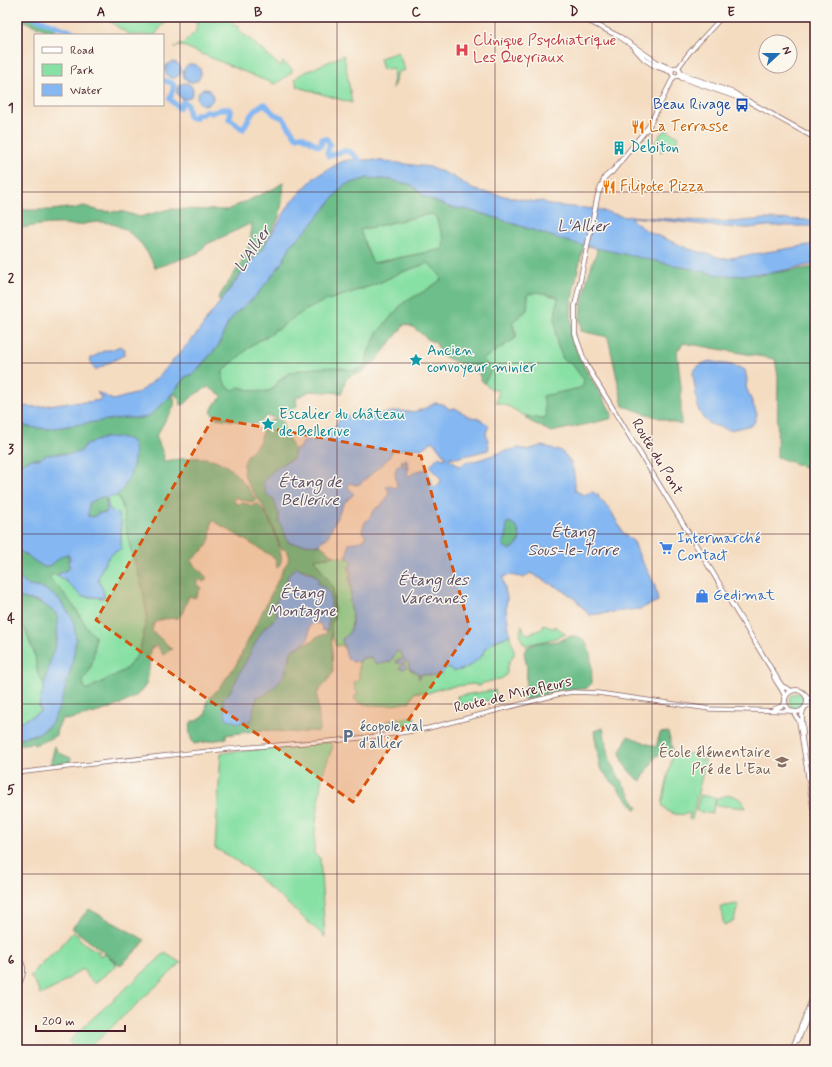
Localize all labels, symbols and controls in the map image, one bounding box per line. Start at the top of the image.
text: A [97,4,105,21]
text: B [254,4,263,21]
text: C [411,4,421,21]
text: D [570,4,579,21]
text: E [727,4,735,21]
place label: Clinique Psychiatrique Les Queyriaux [473,31,617,68]
legend [34,34,164,106]
north arrow [758,34,798,74]
hospital icon: Clinique Psychiatrique Les Queyriaux [454,42,470,58]
text: Road [70,43,94,59]
text: N [778,45,794,57]
text: Park [70,63,94,79]
text: Water [70,83,102,99]
place label: Beau Rivage [653,95,731,116]
bus stop icon: Beau Rivage [734,97,750,113]
text: 1 [8,100,14,117]
place label: La Terrasse [649,117,729,137]
restaurant icon: La Terrasse [630,119,646,135]
place label: Debiton [630,138,679,158]
building icon: Debiton [611,140,627,156]
place label: Filipote Pizza [620,177,704,197]
restaurant icon: Filipote Pizza [601,179,617,195]
water label: L'Allier [557,216,611,237]
water label: L'Allier [230,220,277,276]
text: 2 [8,270,15,287]
place label: Ancien convoyeur minier [427,341,537,378]
place icon: Ancien convoyeur minier [408,352,424,368]
place label: Escalier du château de Bellerive [279,405,405,442]
street label: Route du Pont [626,415,688,499]
place icon: Escalier du château de Bellerive [260,416,276,432]
text: 3 [8,441,14,458]
water label: Étang de Bellerive [278,472,343,511]
water label: Étang Sous-le-Torre [528,522,619,561]
place label: Intermarché Contact [677,529,761,566]
supermarket icon: Intermarché Contact [658,540,674,556]
water label: Étang des Varennes [398,570,470,609]
water label: Étang Montagne [268,583,337,622]
place label: Gedimat [713,586,775,606]
shop icon: Gedimat [694,588,710,604]
text: 4 [7,611,15,628]
street label: Route de Mirefleurs [452,672,574,718]
place label: écopole val d'allier [359,717,423,754]
parking icon: écopole val d'allier [340,728,356,744]
place label: École élémentaire Pré de L'Eau [659,742,771,780]
school or university icon: École élémentaire Pré de L'Eau [774,754,790,770]
text: 5 [7,782,15,799]
text: 6 [8,952,15,969]
scale bar [36,1007,125,1033]
text: 200 m [42,1014,75,1030]

